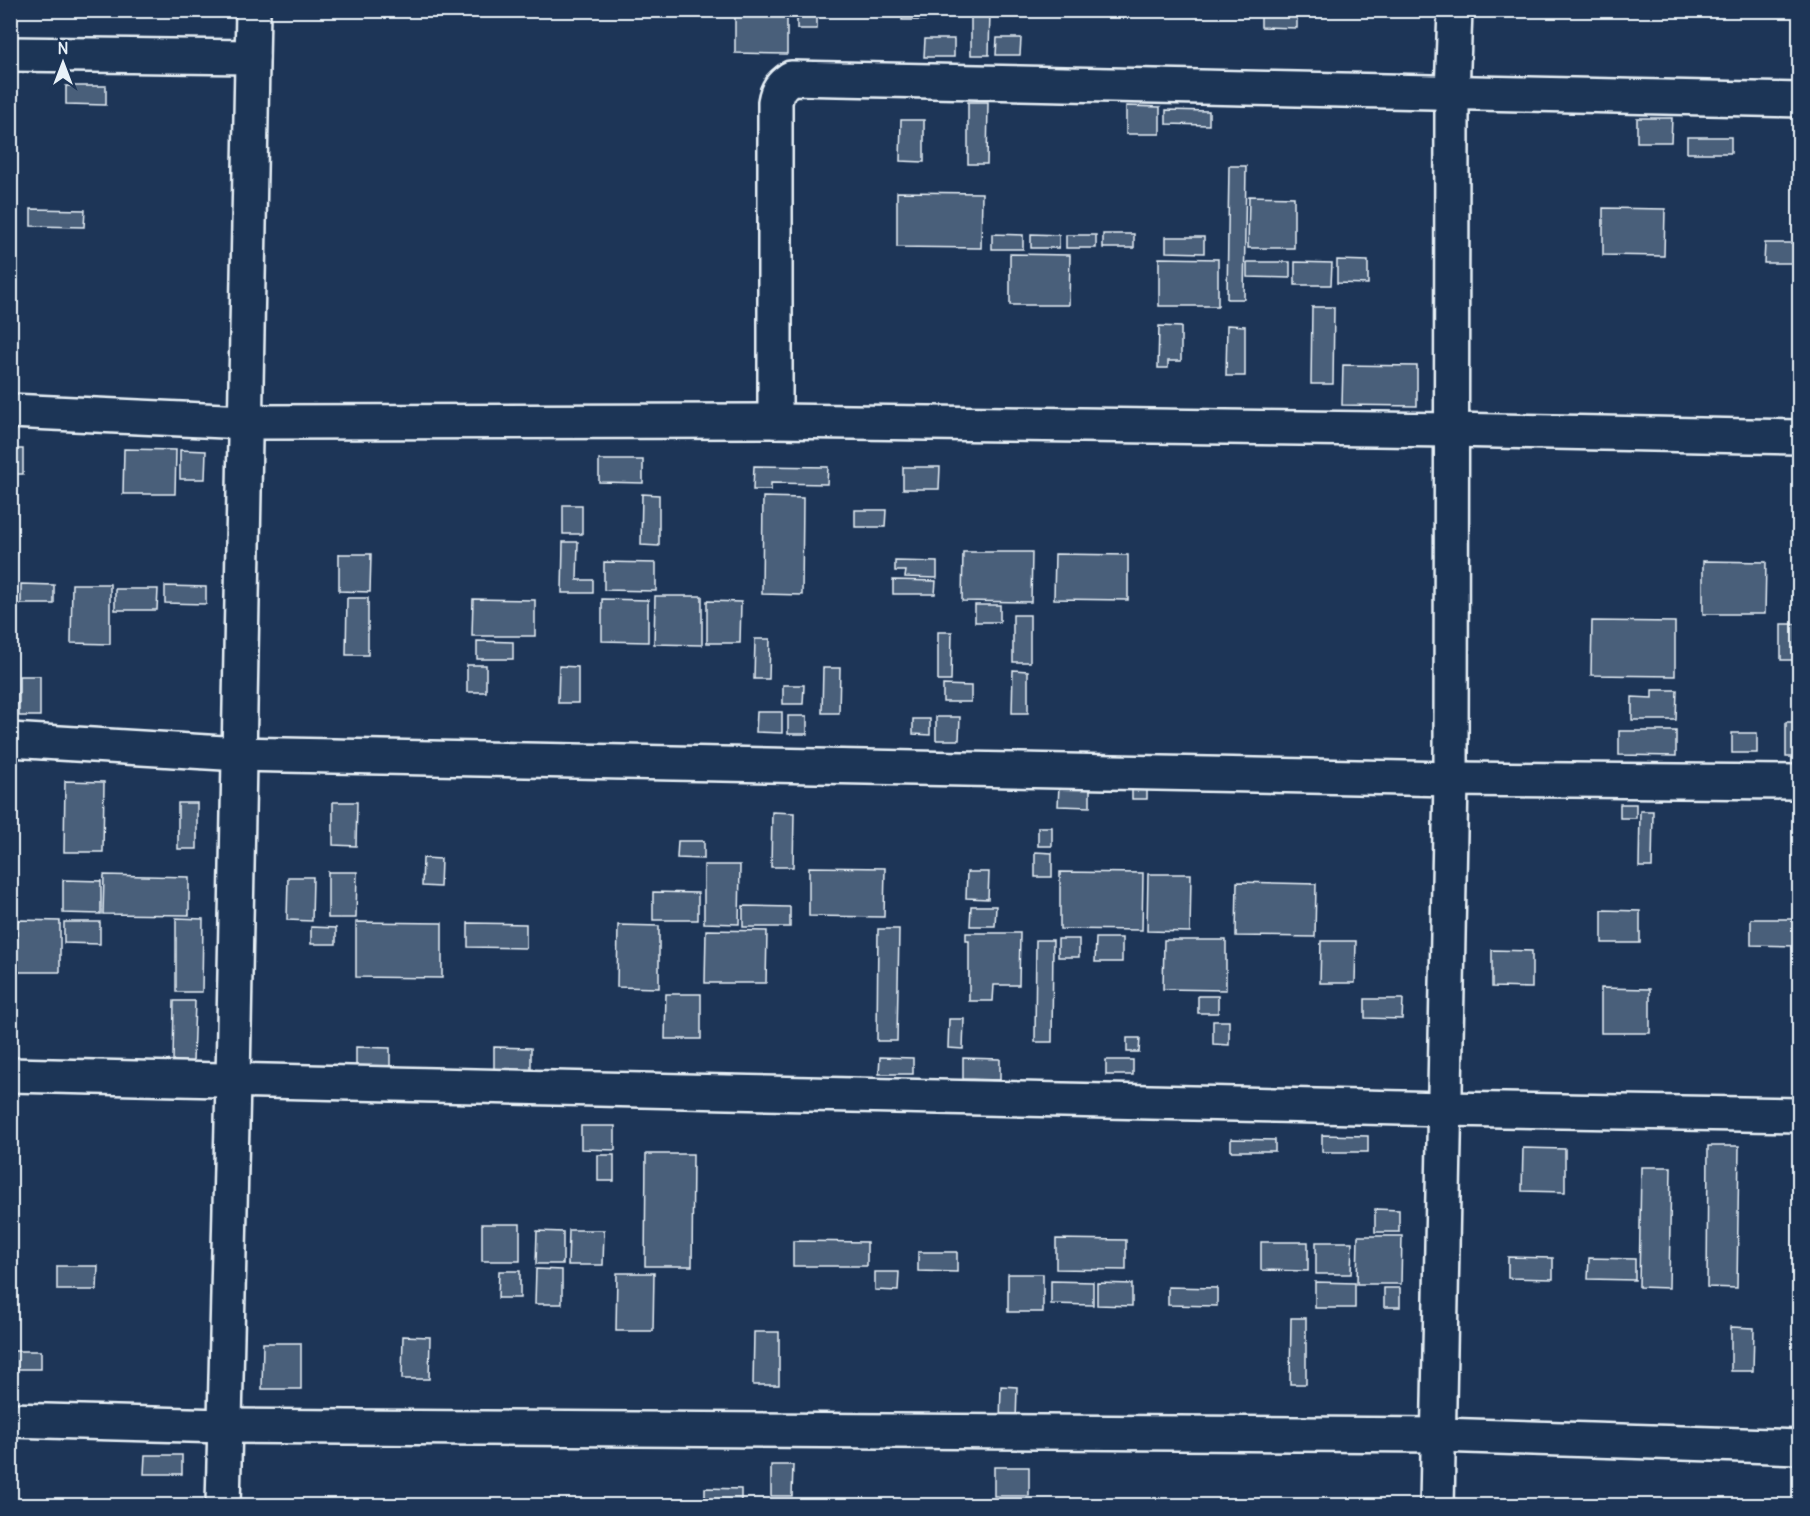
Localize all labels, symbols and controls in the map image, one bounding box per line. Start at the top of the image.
north arrow [33,33,93,93]
text: N [57,38,69,58]

